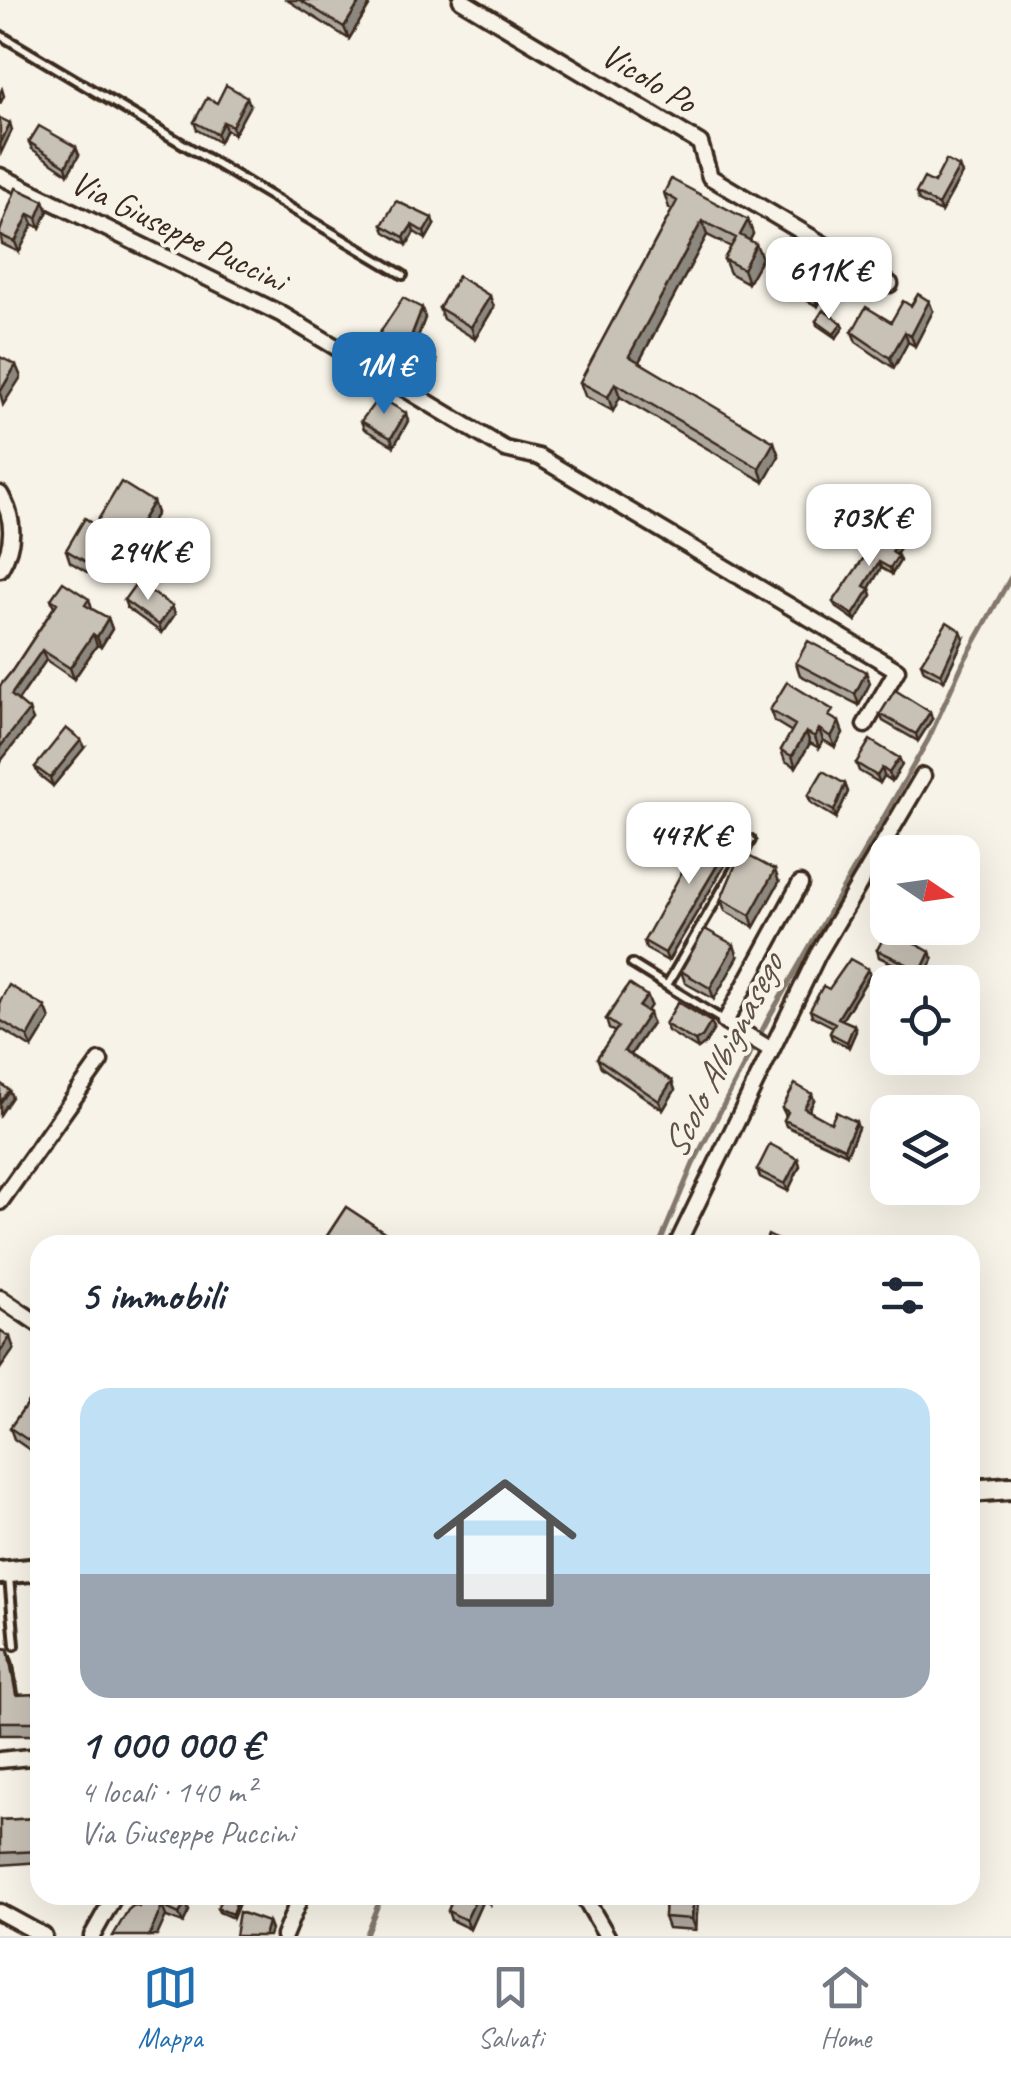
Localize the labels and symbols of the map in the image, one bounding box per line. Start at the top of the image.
street label: Vicolo Po [593,32,706,125]
street label: Via Giuseppe Puccini [64,159,298,305]
pin: 611K € [748,237,910,322]
pin: 1M € [325,332,443,417]
pin: 703K € [788,484,950,569]
pin: 294K € [67,518,229,603]
pin: 447K € [608,802,770,887]
north arrow [870,835,980,945]
water label: Scolo Albignasego [651,942,795,1166]

